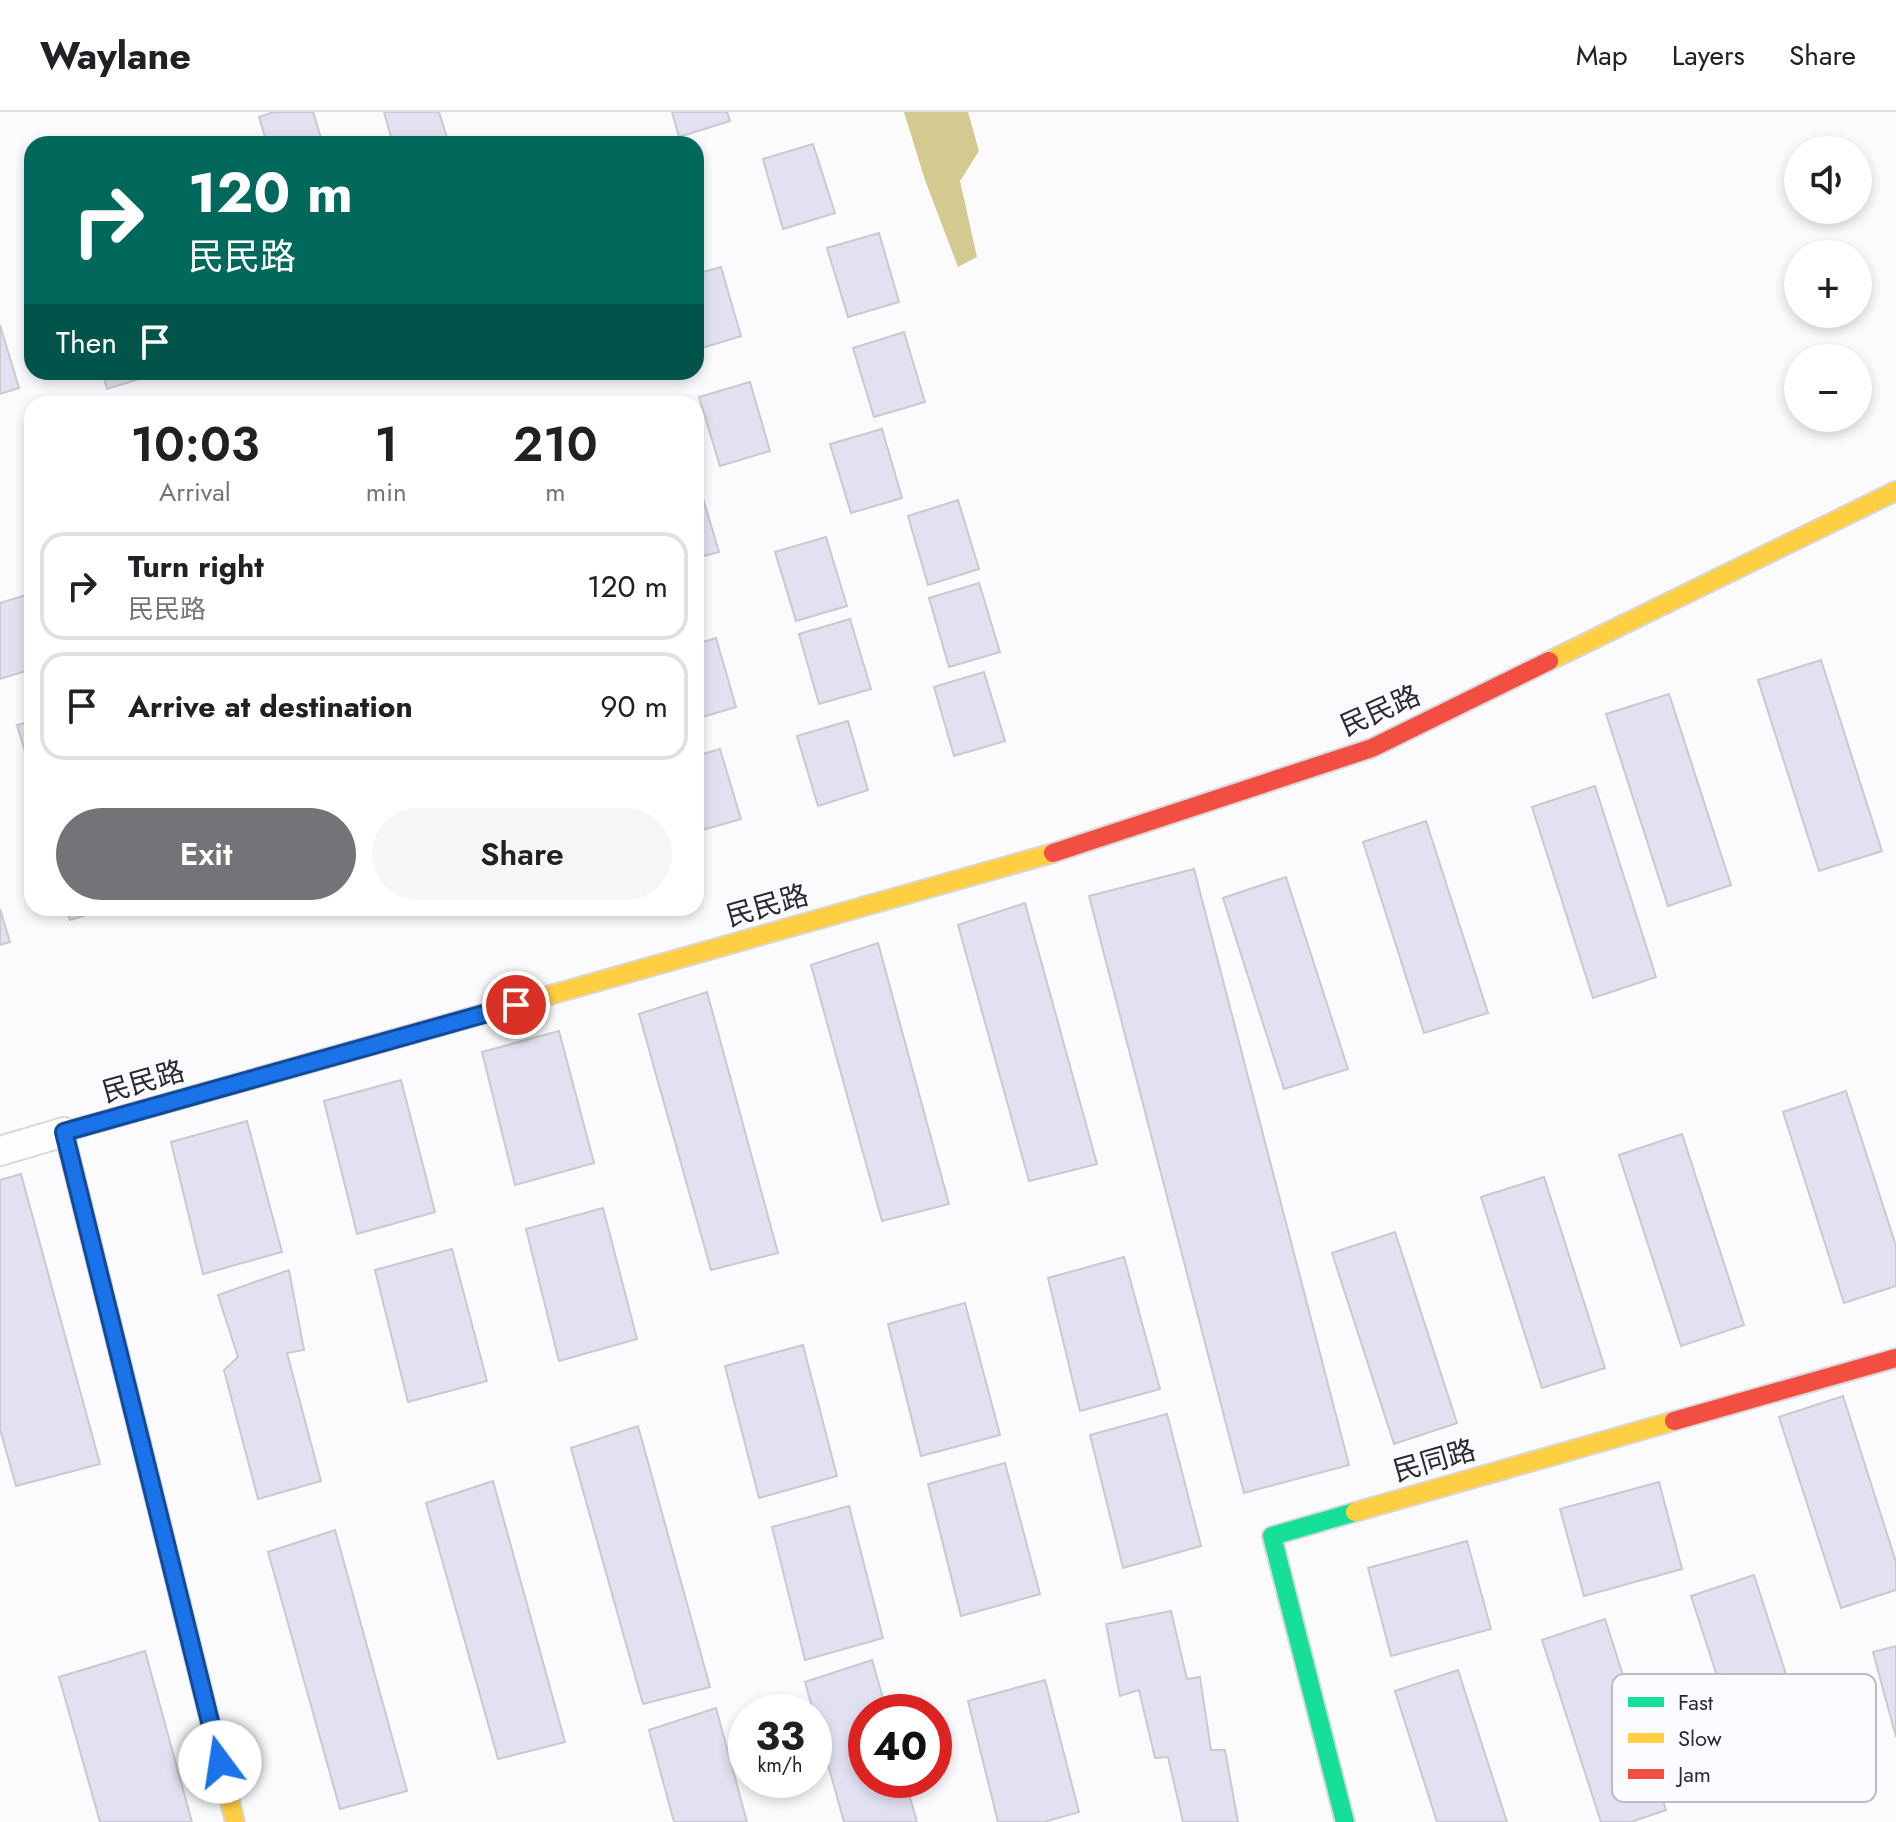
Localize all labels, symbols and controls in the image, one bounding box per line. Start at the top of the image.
text: Waylane [40,28,191,83]
text: Map [1576,35,1628,76]
text: Layers [1672,35,1745,76]
text: Share [1789,35,1856,76]
map controls [1784,136,1872,432]
button: sound [1784,136,1872,224]
text: 120 m [188,152,353,233]
icon: right [56,168,160,272]
text: 民民路 [188,230,296,282]
button: + [1784,240,1872,328]
icon: arrive [133,320,177,364]
text: Then [56,321,117,364]
button: − [1784,344,1872,432]
text: 10:03 [130,410,259,479]
text: 1 [374,410,398,479]
text: 210 [513,410,598,479]
text: Arrival [159,473,231,511]
text: min [366,473,407,511]
text: m [545,473,565,511]
text: Turn right [128,545,264,588]
icon: right [60,564,104,608]
text: 120 m [587,565,668,608]
text: 民民路 [128,590,206,628]
street label: 民民路 [1333,675,1427,746]
icon: arrive [60,684,104,728]
text: Arrive at destination [128,685,413,728]
text: 90 m [600,685,668,728]
button: Exit [56,808,356,900]
button: Share [372,808,672,900]
street label: 民民路 [721,874,813,937]
pin [482,971,550,1039]
icon: arrive [494,983,538,1027]
street label: 民民路 [97,1050,189,1113]
street label: 民同路 [1388,1429,1480,1492]
legend [1612,1674,1876,1802]
text: Fast [1678,1686,1714,1718]
speed limit sign: 40 [848,1694,952,1798]
text: 33 [755,1707,805,1765]
position arrow [178,1720,262,1804]
text: Slow [1678,1722,1722,1754]
text: km/h [757,1751,803,1780]
text: Jam [1675,1758,1711,1790]

